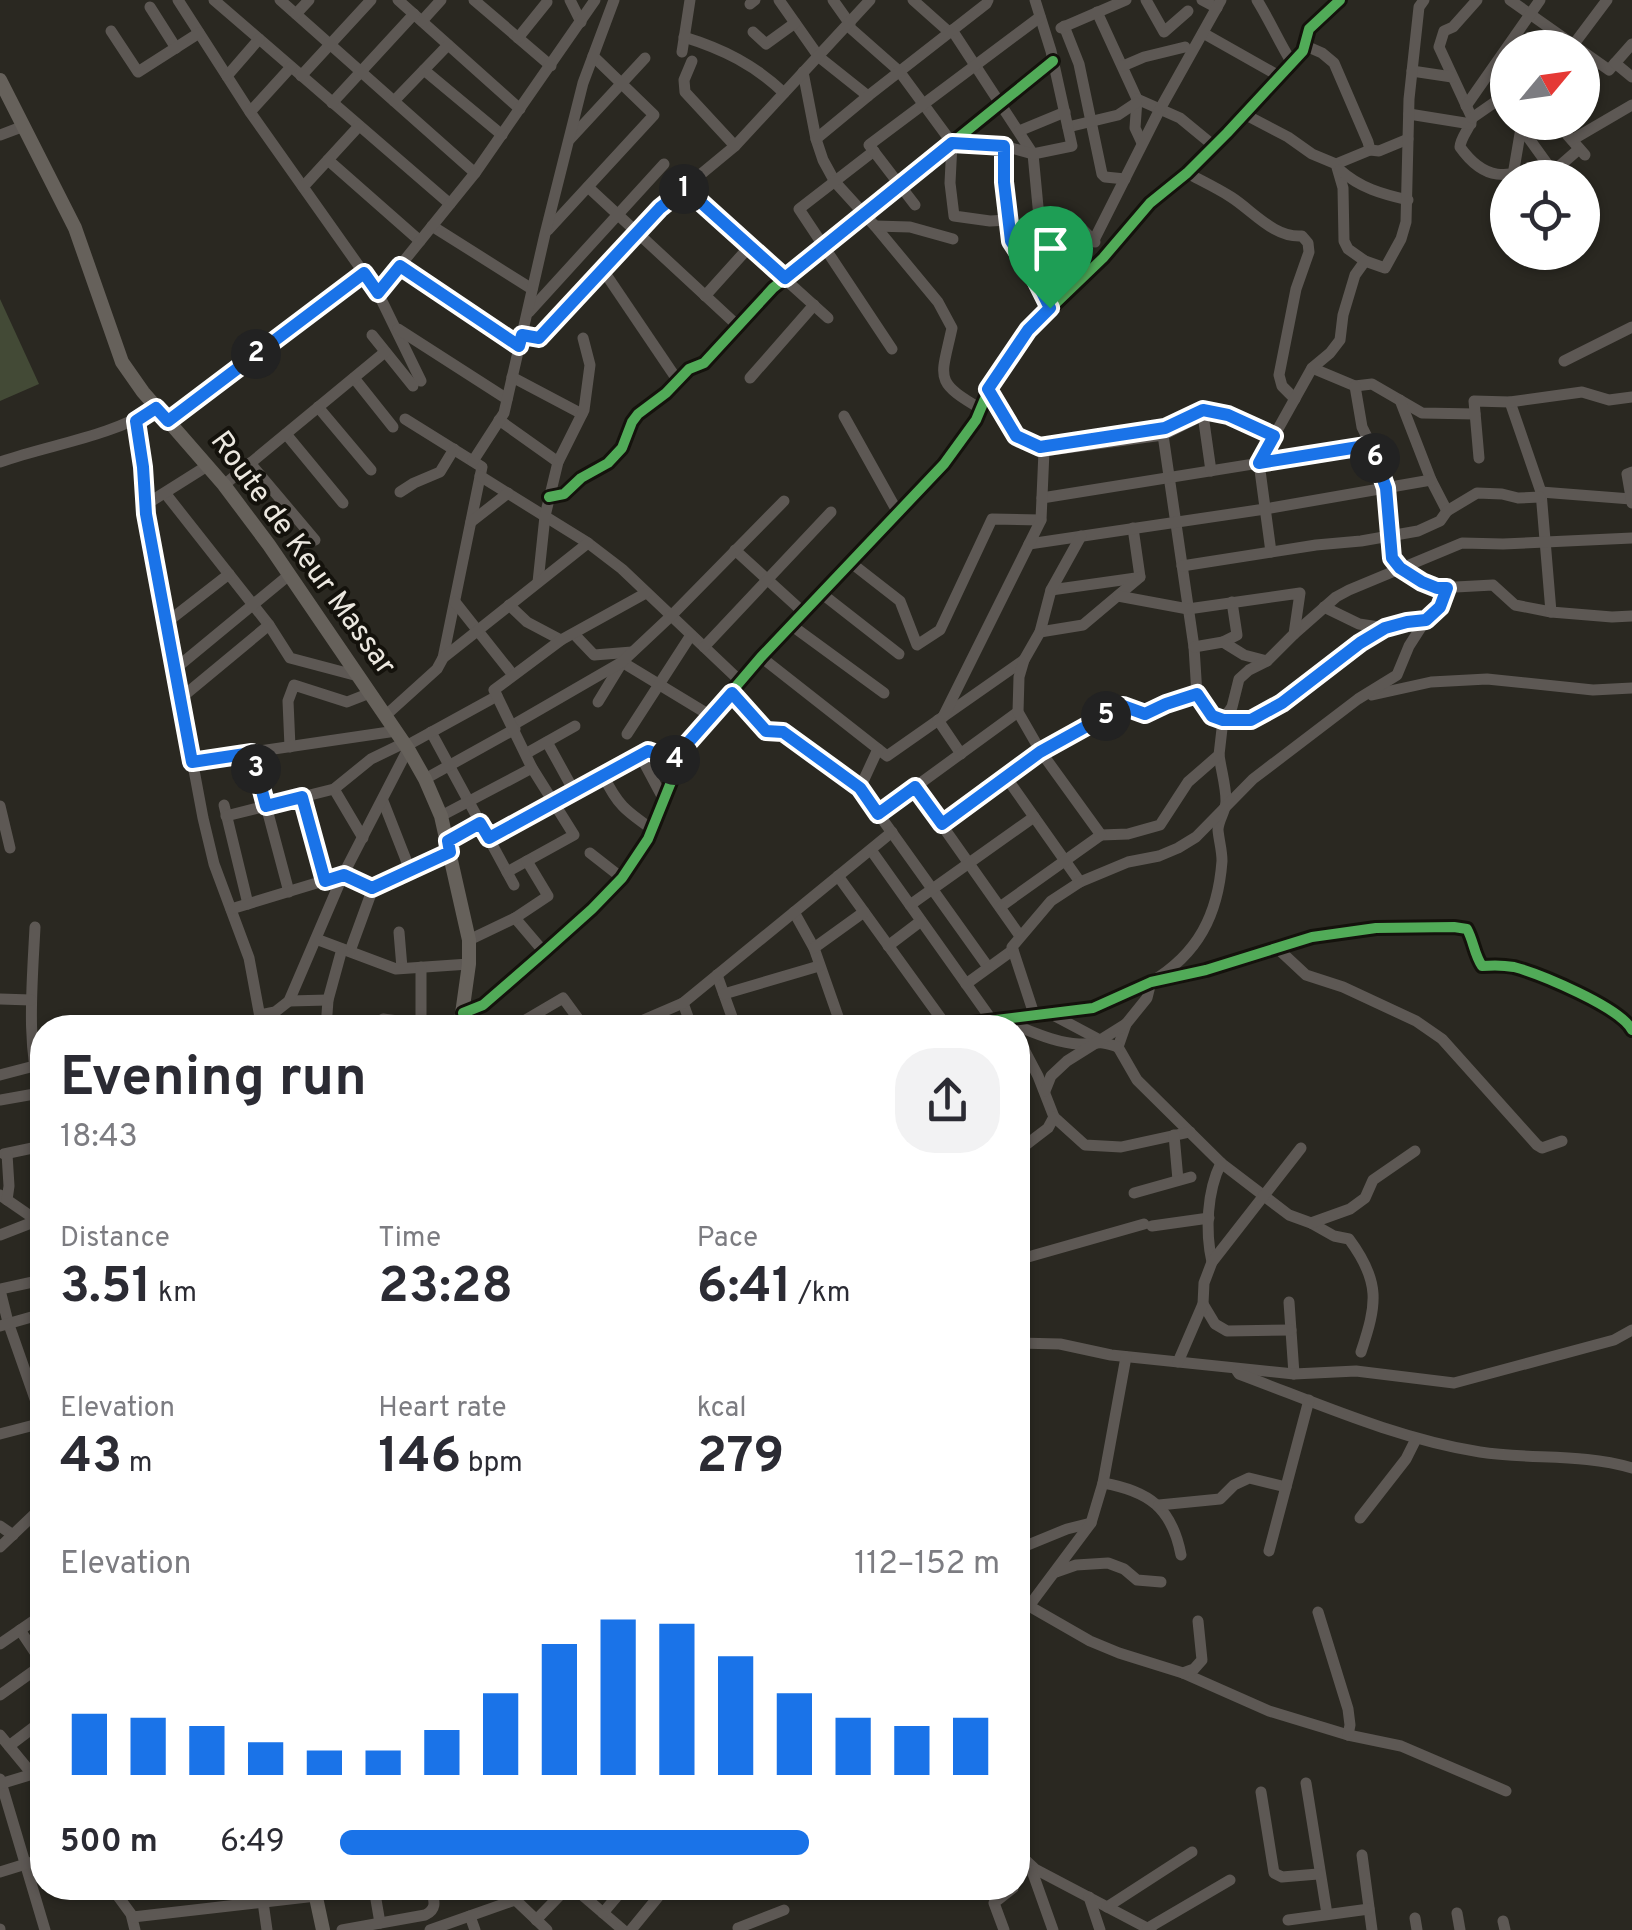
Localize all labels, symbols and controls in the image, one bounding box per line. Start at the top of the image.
north arrow [1490,30,1600,140]
map controls [1490,30,1600,270]
button: locate [1490,160,1600,270]
pin: 1 [659,164,709,214]
text: 1 [678,171,690,207]
pin [1008,206,1093,309]
icon: arrive [1023,221,1078,276]
pin: 2 [231,329,281,379]
text: 2 [247,336,265,372]
street label: Route de Keur Massar [201,425,403,684]
pin: 6 [1350,433,1400,483]
text: 6 [1366,440,1384,476]
pin: 5 [1081,691,1131,741]
text: 5 [1097,698,1115,734]
pin: 4 [650,735,700,785]
text: 4 [666,742,684,778]
pin: 3 [231,744,281,794]
text: 3 [248,751,264,787]
text: Evening run [60,1045,367,1115]
button: share [895,1048,1000,1153]
text: 18:43 [60,1118,138,1158]
text: Distance [60,1221,170,1257]
text: Time [378,1221,441,1257]
text: Pace [697,1221,758,1257]
text: 3.51 [60,1257,152,1320]
text: 23:28 [378,1257,513,1320]
text: 6:41 [697,1257,792,1320]
text: km [152,1276,197,1312]
text: /km [792,1276,850,1312]
text: Elevation [60,1391,175,1427]
text: Heart rate [378,1391,506,1427]
text: kcal [697,1391,746,1427]
text: 43 [60,1427,122,1490]
text: 146 [378,1427,461,1490]
text: 279 [697,1427,784,1490]
text: m [122,1446,152,1482]
text: bpm [461,1446,523,1482]
text: Elevation [60,1545,192,1585]
text: 112–152 m [854,1545,1000,1585]
text: 500 m [60,1823,158,1863]
text: 6:49 [220,1823,285,1863]

